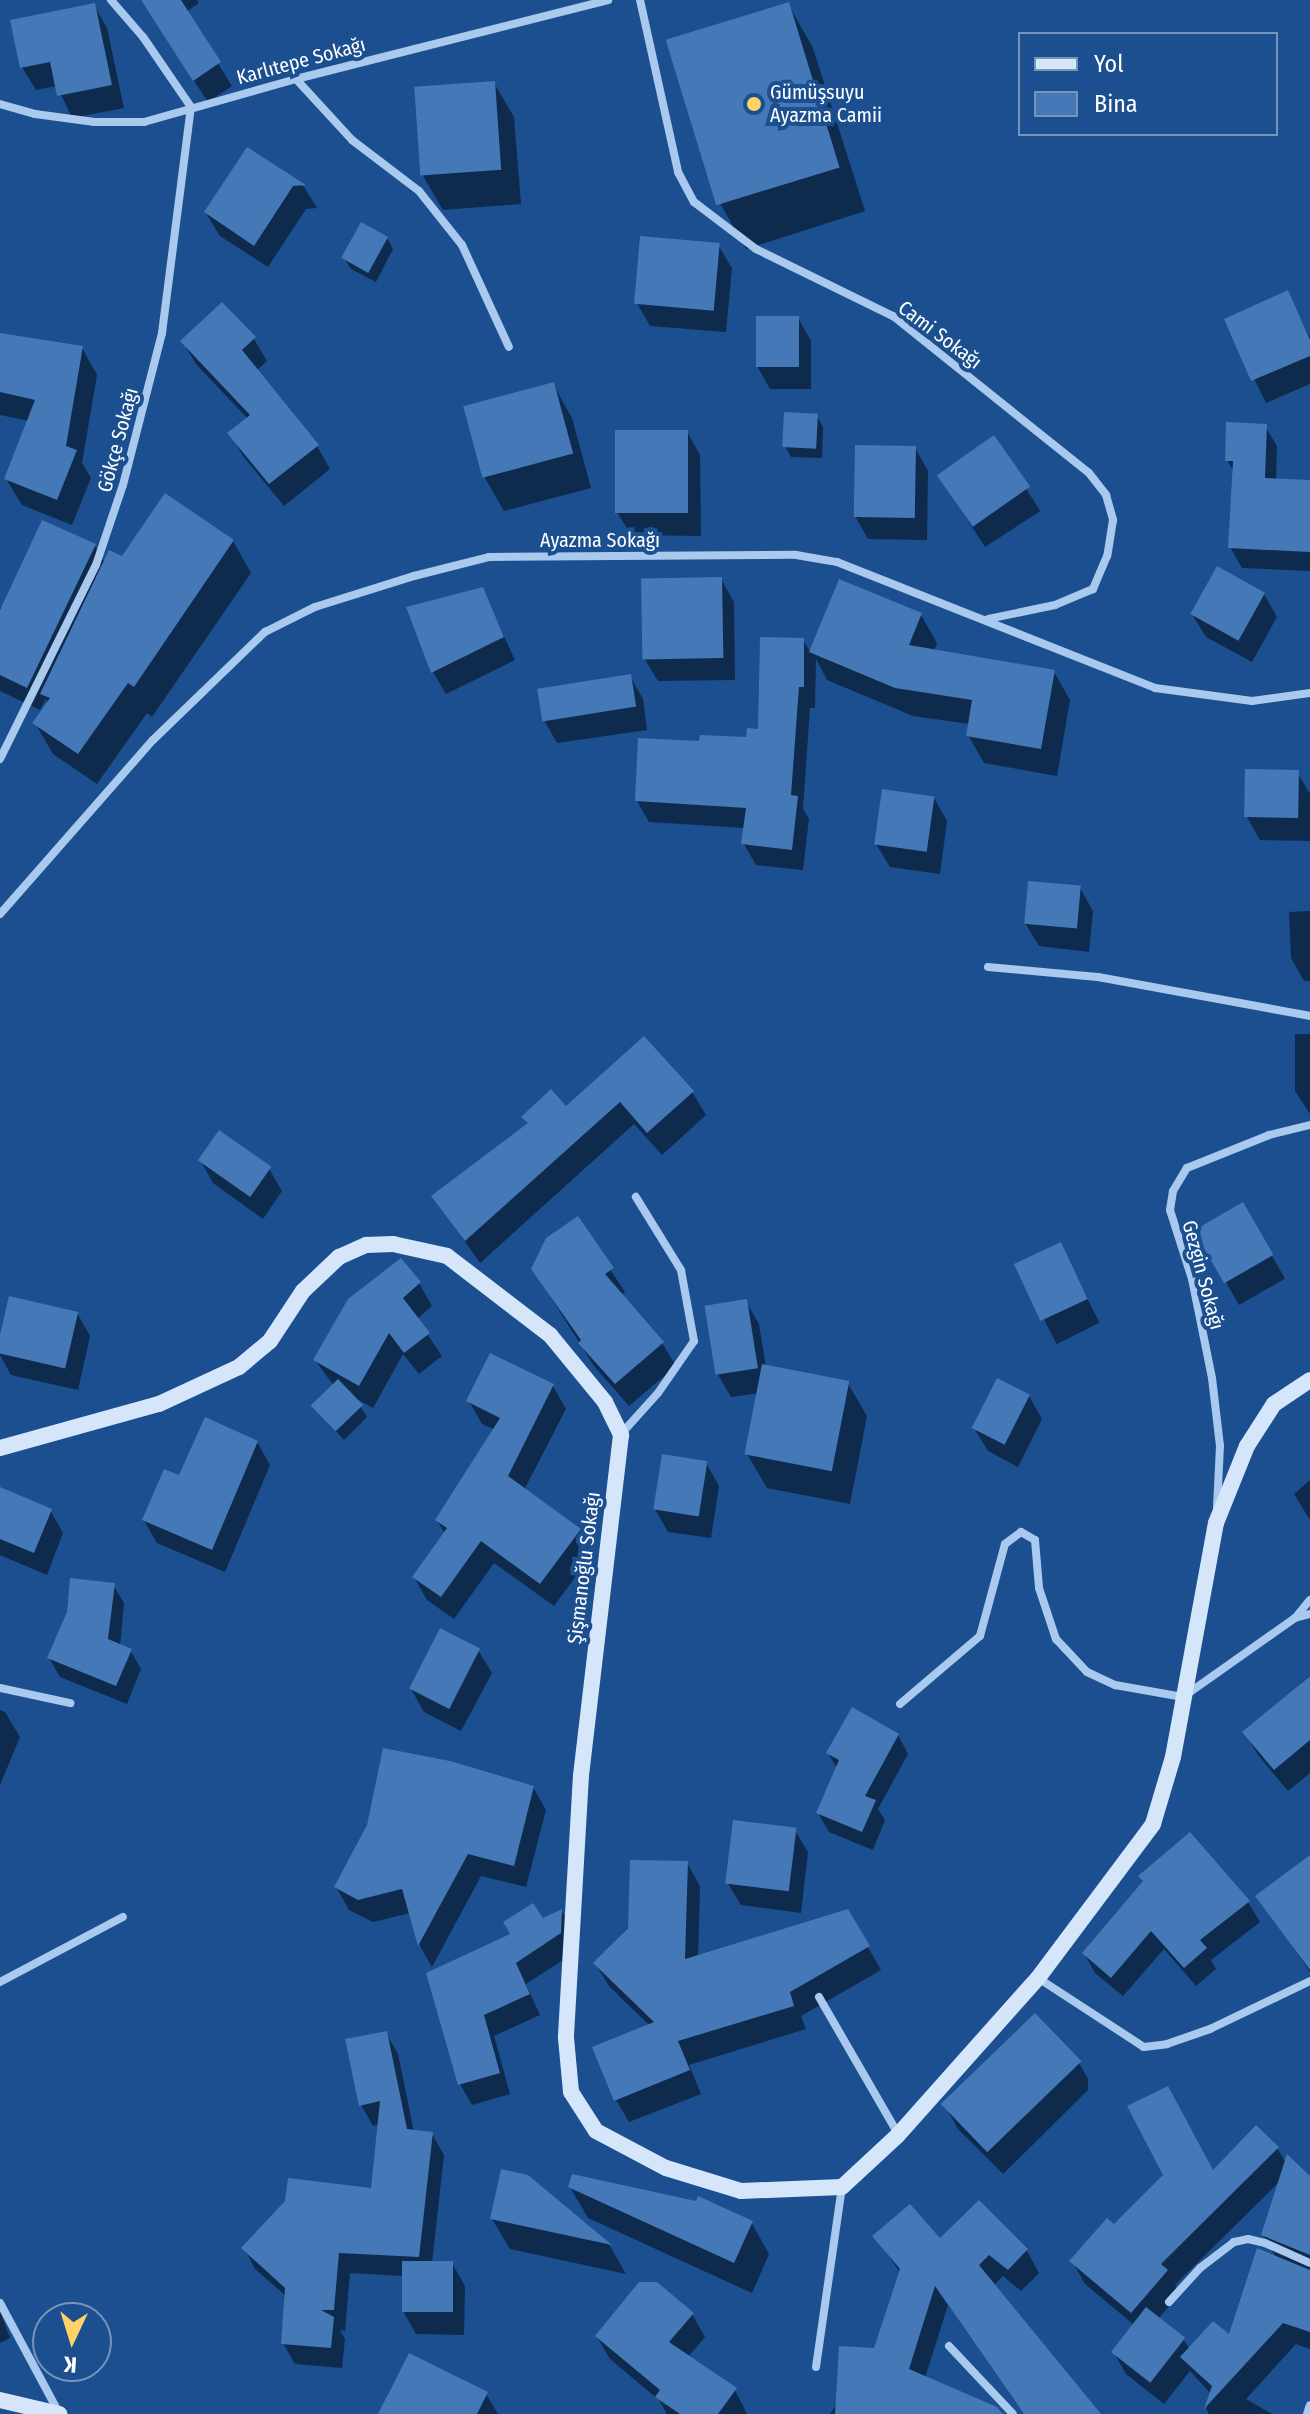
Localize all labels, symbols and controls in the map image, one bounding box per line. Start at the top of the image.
street label: Karlıtepe Sokağı [234,32,368,90]
legend [1018,32,1278,136]
text: Yol [1094,50,1124,78]
place label: Gümüşsuyu Ayazma Camii [770,80,882,127]
text: Bina [1094,90,1138,118]
marker: Gümüşsuyu Ayazma Camii [745,95,763,113]
street label: Cami Sokağı [893,296,987,374]
street label: Gökçe Sokağı [93,385,143,495]
street label: Ayazma Sokağı [540,528,660,552]
street label: Gezgin Sokağı [1177,1218,1229,1332]
street label: Şişmanoğlu Sokağı [563,1491,605,1645]
north arrow [32,2302,112,2382]
text: K [63,2351,78,2378]

